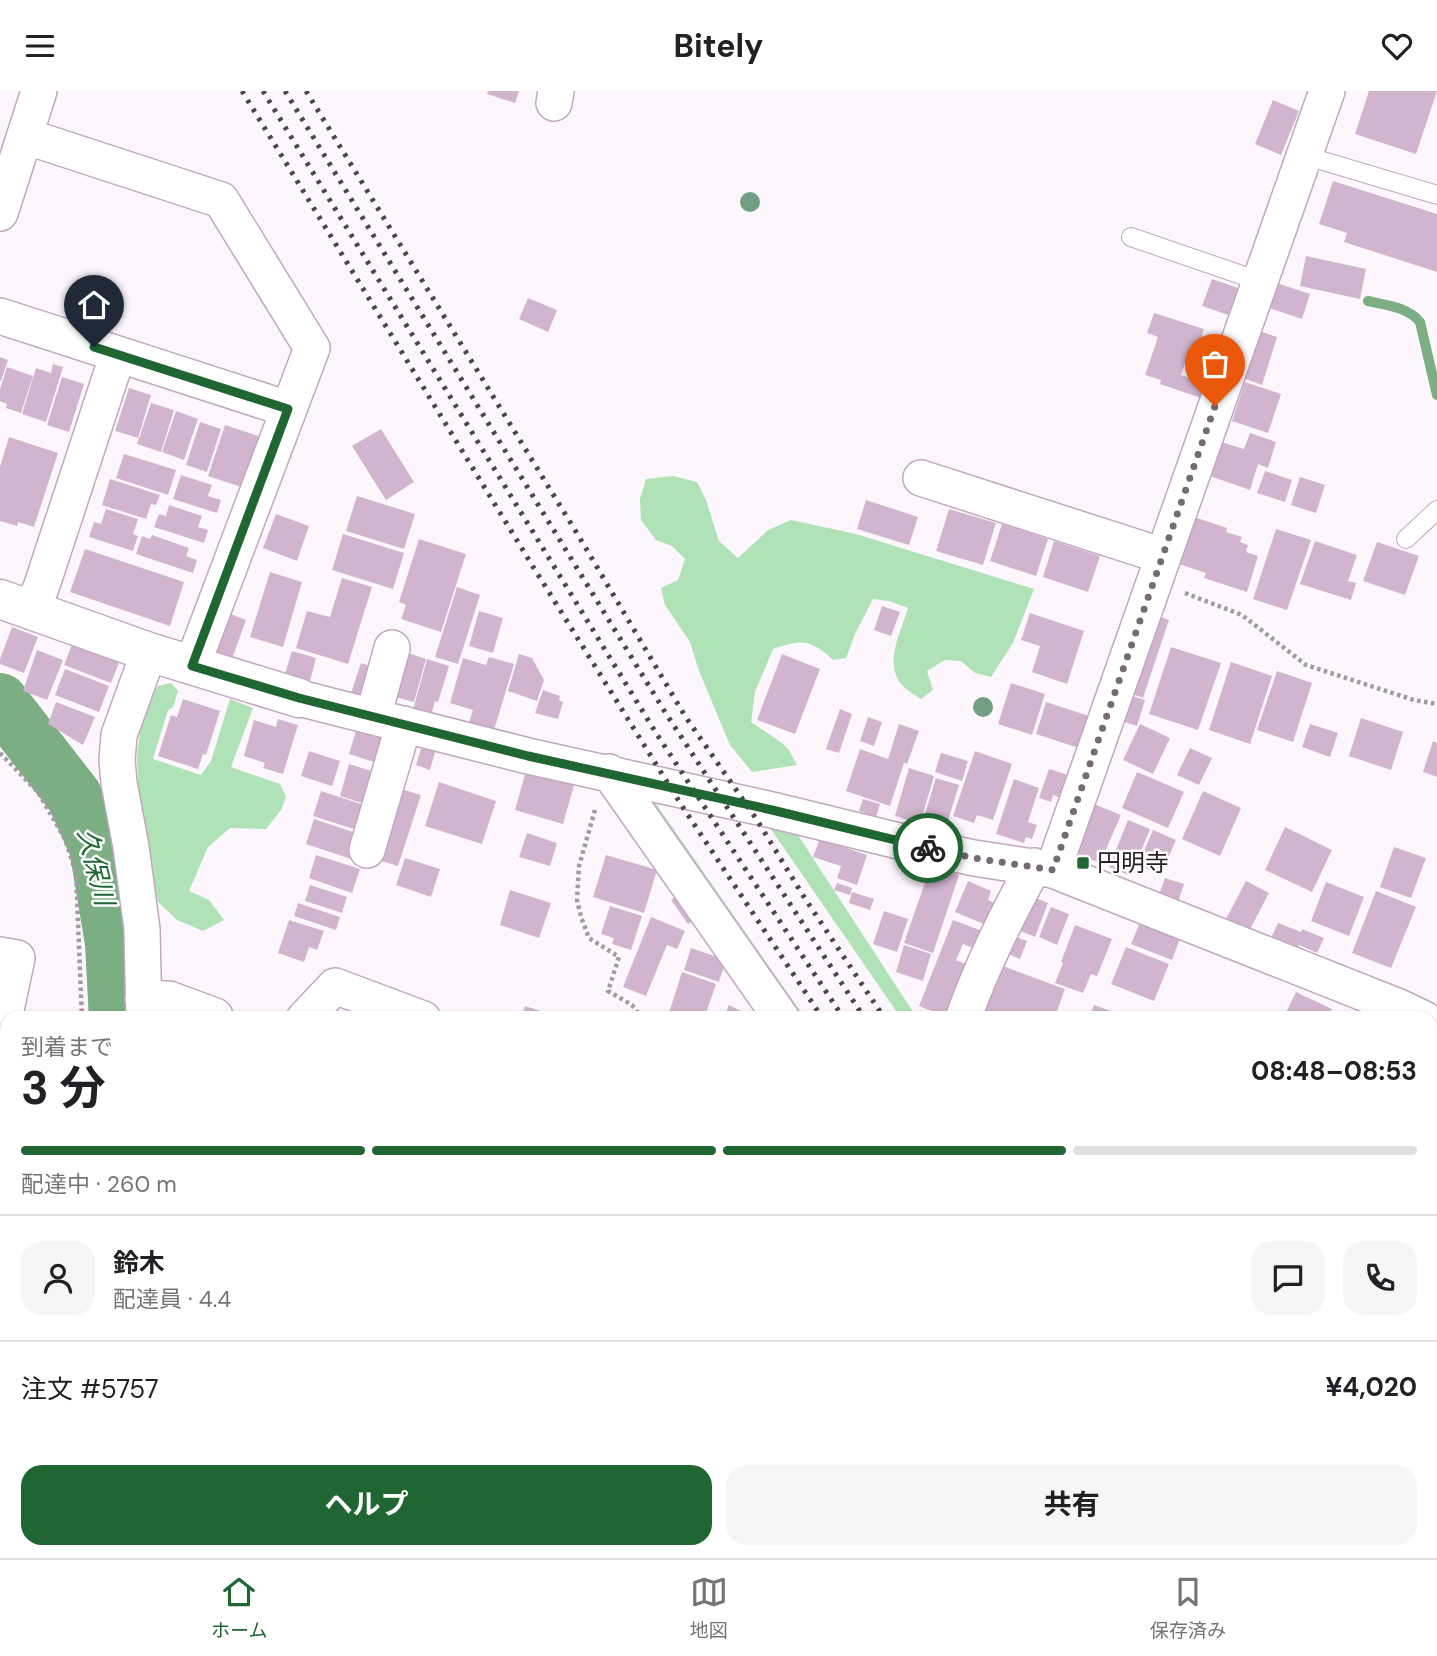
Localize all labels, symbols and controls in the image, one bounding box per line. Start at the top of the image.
text: Bitely [674,25,763,67]
icon: menu [21,27,59,65]
icon: heart [1378,27,1416,65]
pin [64,275,124,347]
icon: home [75,286,113,324]
pin [1185,334,1245,406]
icon: bag [1196,345,1234,383]
courier [893,813,963,883]
water label: 久保川 [70,825,123,912]
icon: bike [909,829,947,867]
place label: 円明寺 [1097,847,1169,878]
marker: 円明寺 [1075,855,1091,871]
text: 到着まで [21,1032,113,1062]
text: 08:48–08:53 [1251,1054,1417,1088]
text: 3 分 [21,1058,106,1118]
text: 配達中 · 260 m [21,1169,177,1199]
button: person [21,1241,95,1315]
button: chat [1251,1241,1325,1315]
button: phone [1343,1241,1417,1315]
text: 鈴木 [113,1246,165,1280]
text: 配達員 · 4.4 [113,1284,231,1314]
text: ¥4,020 [1325,1370,1417,1404]
text: 注文 #5757 [21,1372,159,1406]
button: ヘルプ [21,1465,712,1545]
button: 共有 [726,1465,1417,1545]
tab: ホーム [211,1573,268,1643]
tab: 地図 [690,1573,728,1643]
tab: 保存済み [1150,1573,1226,1643]

